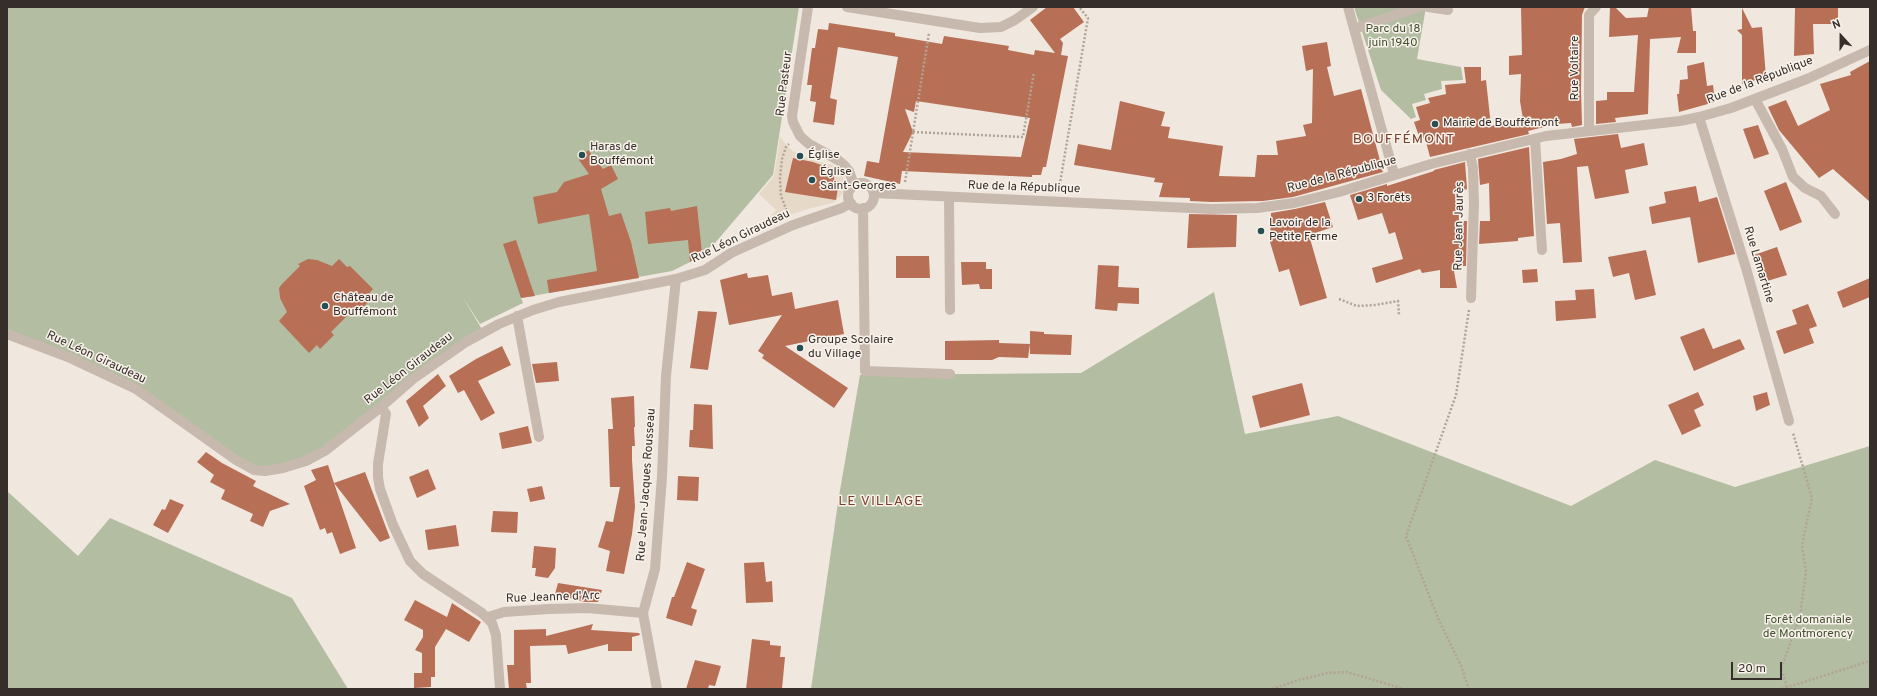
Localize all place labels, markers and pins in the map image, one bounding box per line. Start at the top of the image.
place label: Mairie de Bouffémont [1443,117,1559,131]
marker: Mairie de Bouffémont [1430,119,1440,129]
place label: Haras de Bouffémont [590,141,654,169]
place label: Église [808,149,840,163]
marker: Haras de Bouffémont [577,150,587,160]
marker: Église [795,151,805,161]
place label: Église Saint-Georges [820,166,896,194]
marker: Église Saint-Georges [807,175,817,185]
place label: 3 Forêts [1367,192,1411,206]
marker: 3 Forêts [1354,194,1364,204]
place label: Lavoir de la Petite Ferme [1269,217,1338,245]
marker: Lavoir de la Petite Ferme [1256,226,1266,236]
place label: Château de Bouffémont [333,292,397,320]
marker: Château de Bouffémont [320,301,330,311]
place label: Groupe Scolaire du Village [808,334,893,362]
marker: Groupe Scolaire du Village [795,343,805,353]

